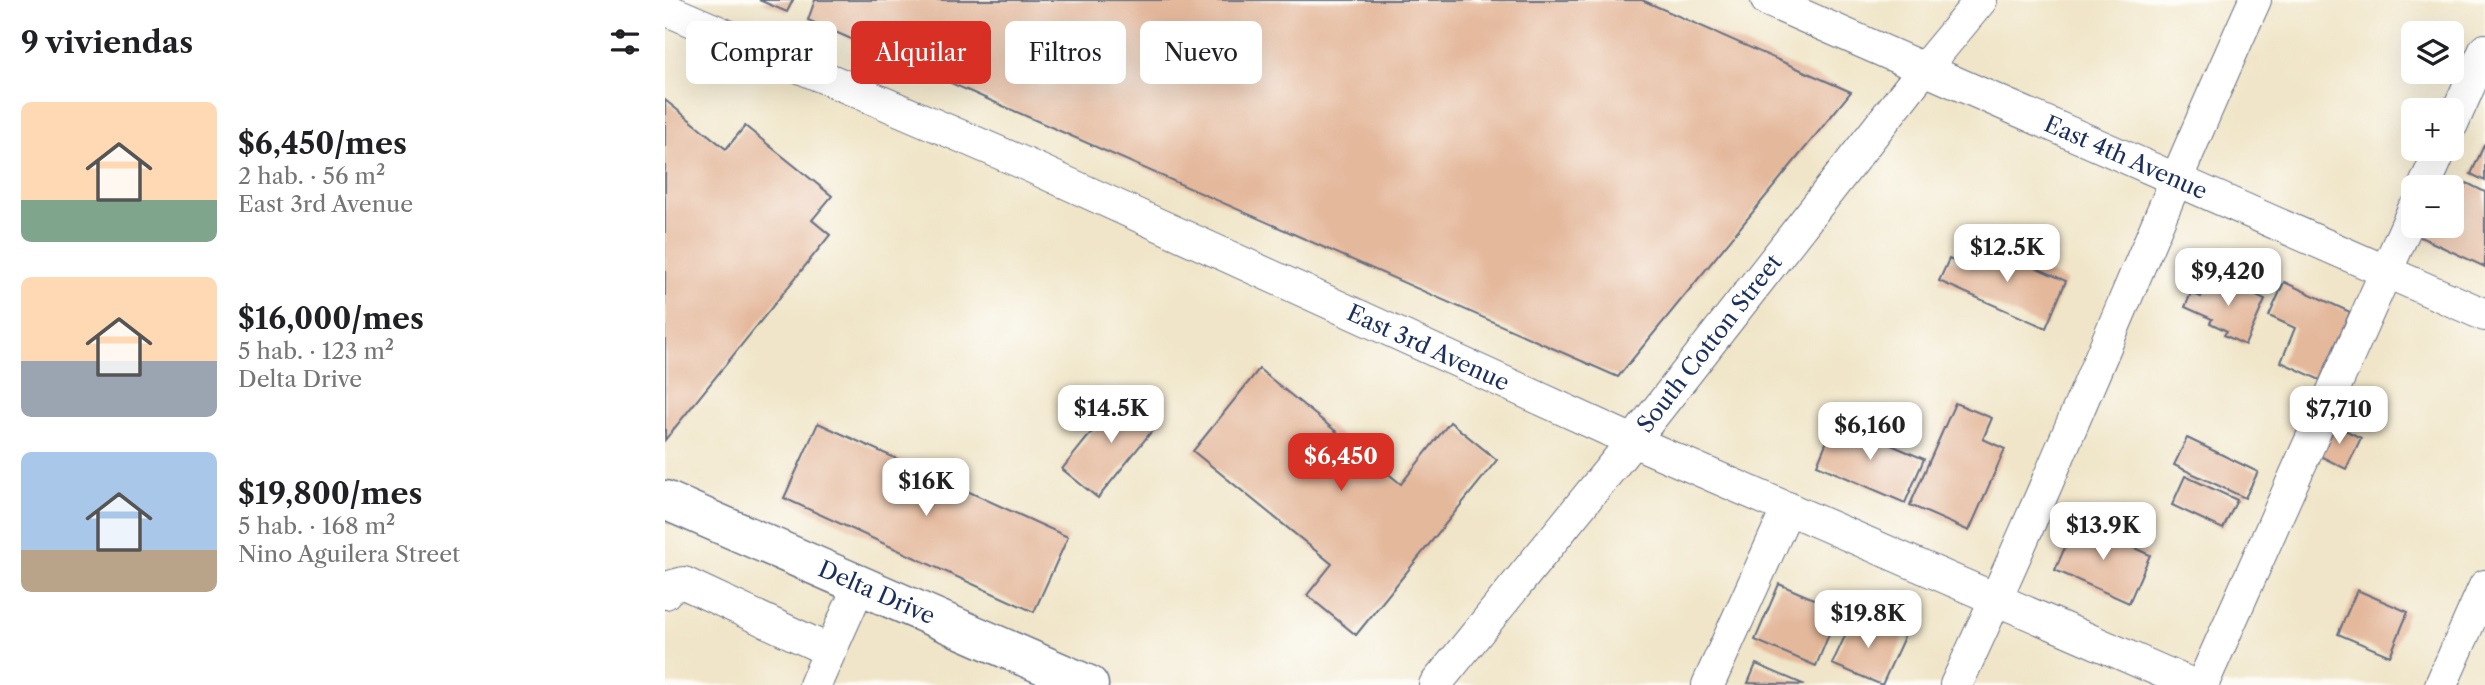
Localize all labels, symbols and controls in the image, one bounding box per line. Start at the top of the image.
chip: Comprar [686,21,837,84]
chip: Alquilar [851,21,991,84]
chip: Filtros [1005,21,1126,84]
chip: Nuevo [1140,21,1262,84]
map controls [2401,21,2464,238]
button: layers [2401,21,2464,84]
icon: filters [606,23,644,61]
text: 9 viviendas [21,24,193,61]
button: + [2401,98,2464,161]
street label: East 4th Avenue [2040,110,2212,205]
text: $6,450/mes [238,125,407,162]
icon: home [77,130,161,214]
text: 2 hab. · 56 m² [238,162,385,190]
button: − [2401,175,2464,238]
text: East 3rd Avenue [238,190,413,218]
pin: $12.5K [1950,224,2064,284]
text: $12.5K [1970,233,2044,261]
pin: $9,420 [2171,248,2285,308]
street label: South Cotton Street [1631,249,1788,438]
text: $9,420 [2191,257,2265,285]
street label: East 3rd Avenue [1343,299,1514,397]
text: $16,000/mes [238,300,424,337]
icon: home [77,305,161,389]
text: 5 hab. · 123 m² [238,337,394,365]
text: Delta Drive [238,365,362,393]
pin: $14.5K [1054,386,1168,445]
pin: $7,710 [2282,386,2396,446]
text: $14.5K [1074,394,1148,422]
text: $7,710 [2306,395,2372,423]
pin: $6,160 [1813,402,1927,462]
text: $6,160 [1834,411,1906,439]
pin: $6,450 [1284,434,1398,493]
text: $6,450 [1304,442,1378,470]
pin: $16K [885,458,967,518]
text: $16K [898,467,954,495]
text: $19,800/mes [238,475,422,512]
icon: home [77,480,161,564]
pin: $13.9K [2046,503,2160,562]
text: $13.9K [2066,511,2140,539]
text: 5 hab. · 168 m² [238,512,395,540]
text: Nino Aguilera Street [238,540,460,568]
street label: Delta Drive [814,555,939,630]
pin: $19.8K [1811,590,1925,650]
text: $19.8K [1831,599,1905,627]

